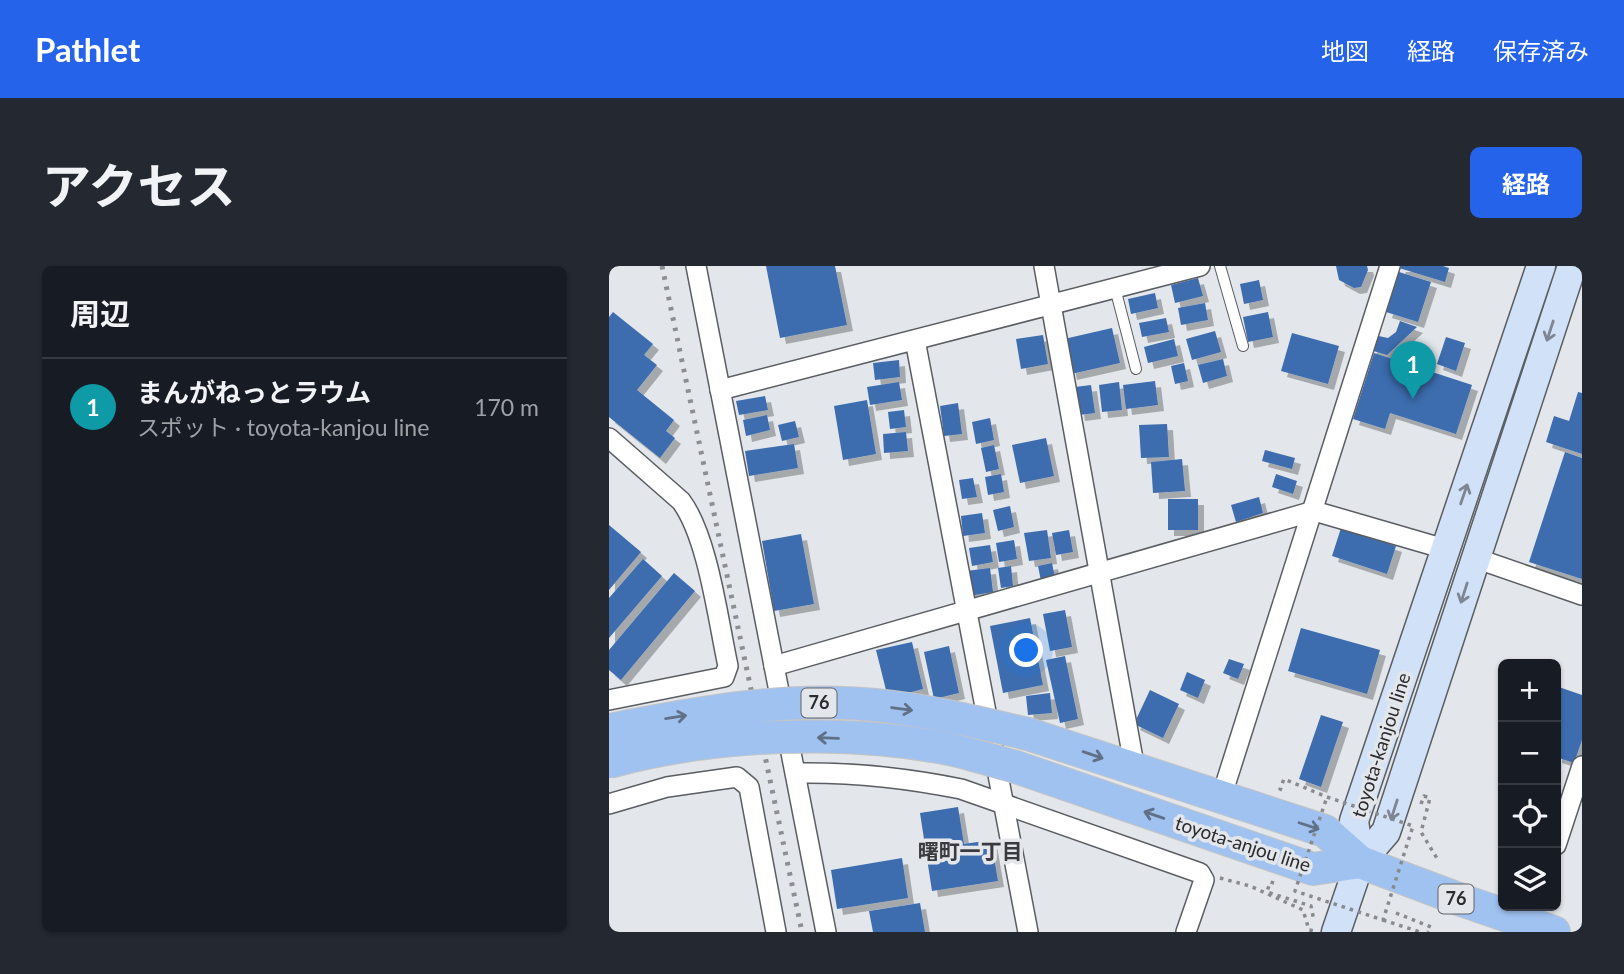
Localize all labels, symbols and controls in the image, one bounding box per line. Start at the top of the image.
text: Pathlet [35,29,140,69]
text: 地図 [1321,36,1369,65]
text: 経路 [1407,36,1455,65]
text: 保存済み [1493,36,1589,65]
button: 経路 [1470,147,1582,218]
text: アクセス [42,156,236,214]
text: 周辺 [70,295,130,331]
one-way arrow [1543,319,1556,341]
pin: 1 [1390,341,1436,399]
text: まんがねっとラウム [137,376,371,408]
text: 1 [86,393,100,421]
text: 170 m [474,393,539,421]
text: スポット · toyota-kanjou line [137,413,429,441]
one-way arrow [1459,483,1471,505]
one-way arrow [1457,582,1469,604]
your location [1009,633,1043,667]
map controls [1498,659,1561,911]
button: + [1498,659,1561,722]
street label: toyota-kanjou line [1346,670,1415,820]
road number: 76 [801,688,837,718]
one-way arrow [891,702,913,715]
one-way arrow [664,710,687,723]
button: − [1498,722,1561,785]
one-way arrow [817,731,840,745]
one-way arrow [1081,750,1103,763]
button: locate [1498,785,1561,848]
one-way arrow [1386,798,1399,820]
one-way arrow [1143,808,1165,821]
street label: toyota-anjou line [1172,811,1314,876]
one-way arrow [1297,821,1319,833]
district label: 曙町一丁目 [918,838,1023,863]
button: layers [1498,848,1561,911]
road number: 76 [1439,884,1473,914]

